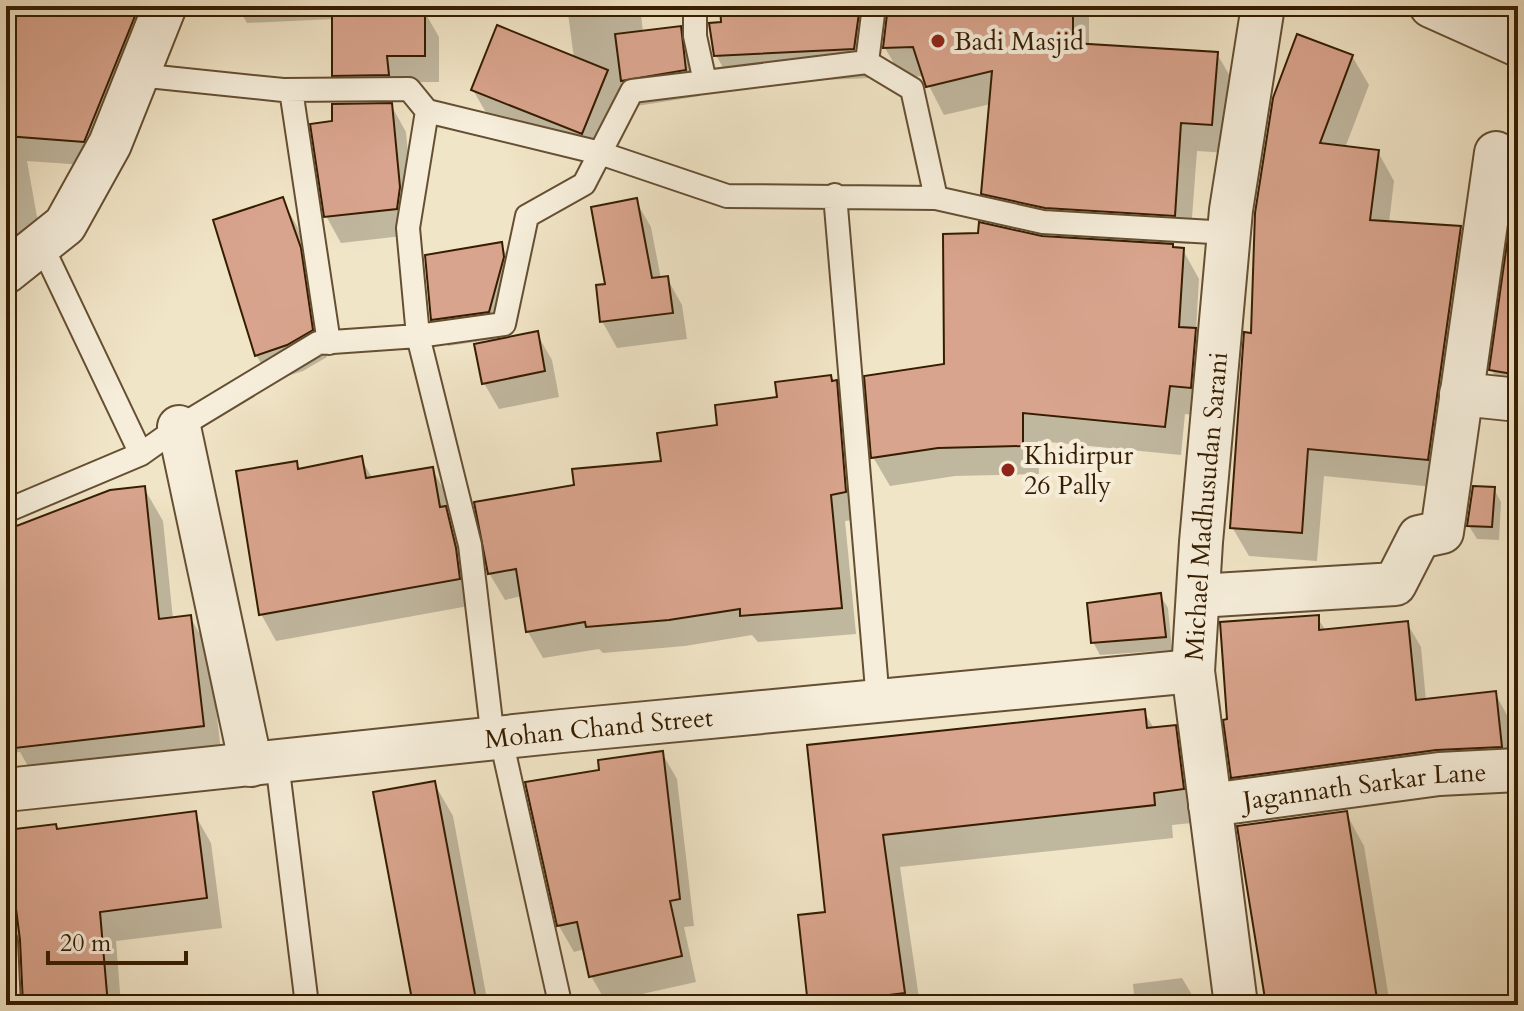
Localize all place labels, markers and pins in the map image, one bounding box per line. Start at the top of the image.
place label: Badi Masjid [954,24,1084,59]
marker: Badi Masjid [929,32,947,50]
place label: Khidirpur 26 Pally [1024,438,1134,503]
marker: Khidirpur 26 Pally [999,461,1017,479]

